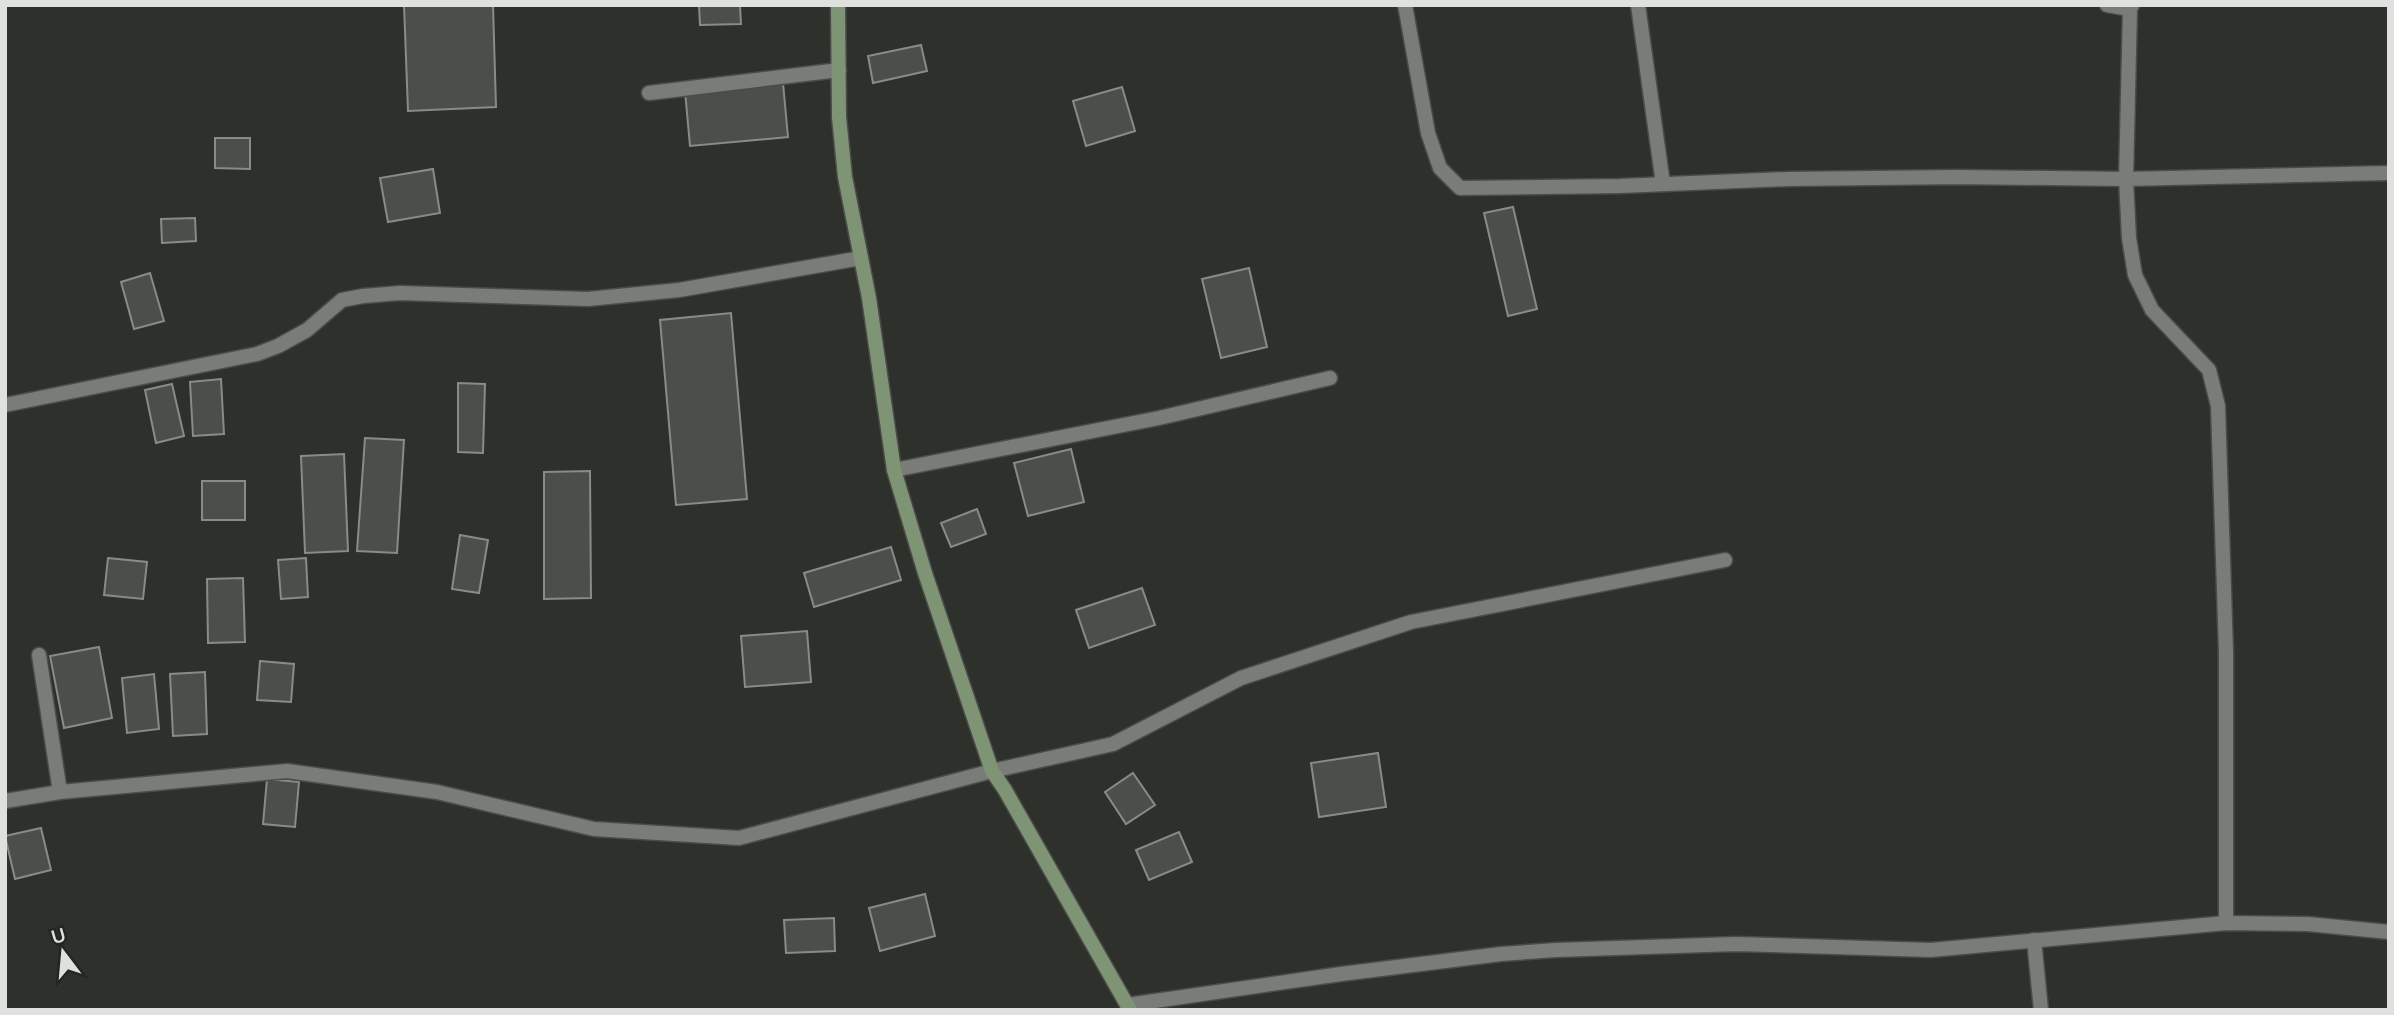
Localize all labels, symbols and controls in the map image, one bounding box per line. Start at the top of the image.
north arrow [28,917,98,987]
text: U [48,922,68,949]

